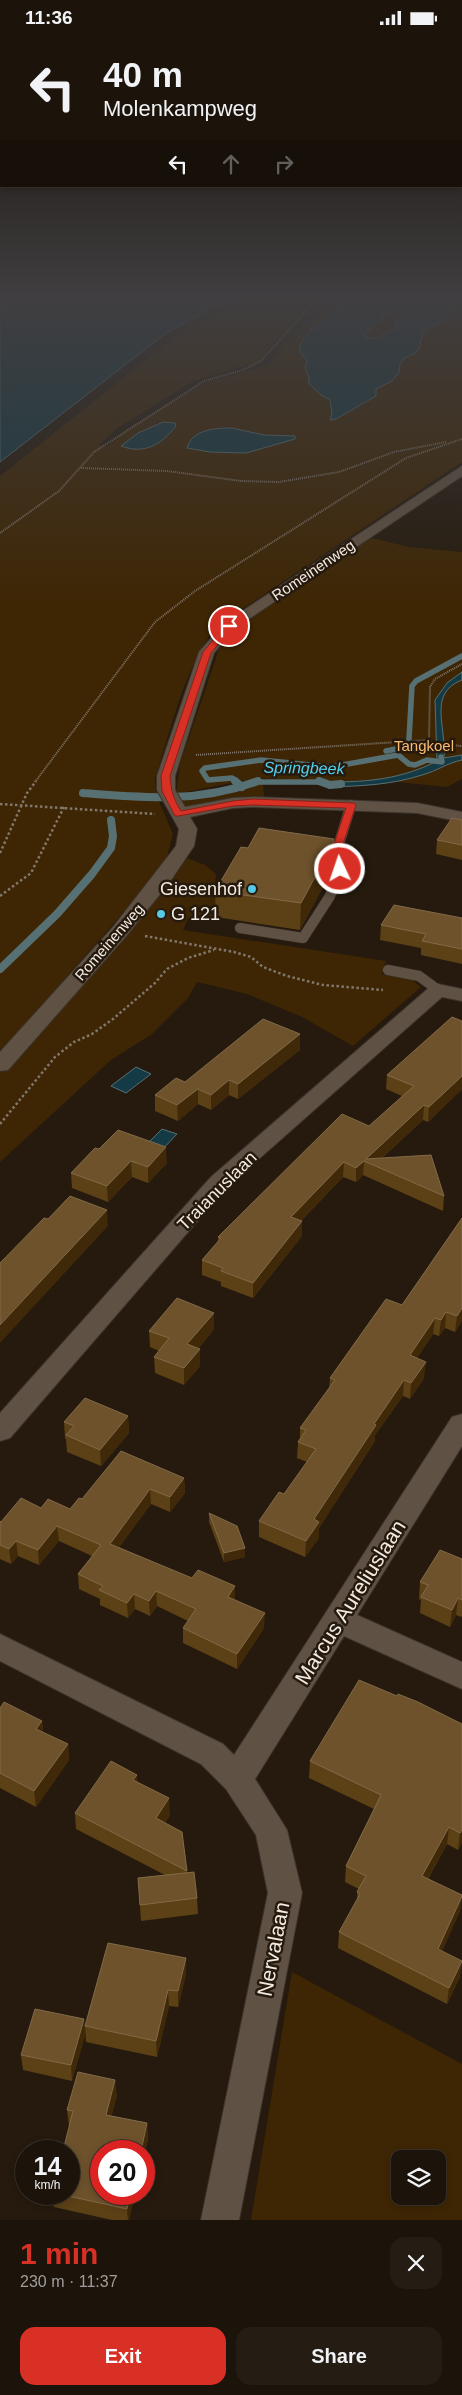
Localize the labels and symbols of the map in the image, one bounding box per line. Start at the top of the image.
street label: Romeinenweg [268,536,358,604]
pin [208,605,250,647]
park label: Tangkoel [394,737,454,754]
water label: Springbeek [263,759,346,777]
position arrow [313,842,365,894]
place label: Giesenhof [160,879,243,899]
marker: Giesenhof [246,883,258,895]
street label: Romeinenweg [71,900,147,984]
place label: G 121 [171,904,220,924]
marker: G 121 [155,908,167,920]
street label: Traianuslaan [173,1147,261,1235]
street label: Marcus Aureliuslaan [290,1516,410,1688]
street label: Nervalaan [253,1900,293,1998]
speed limit sign: 20 [90,2140,155,2205]

